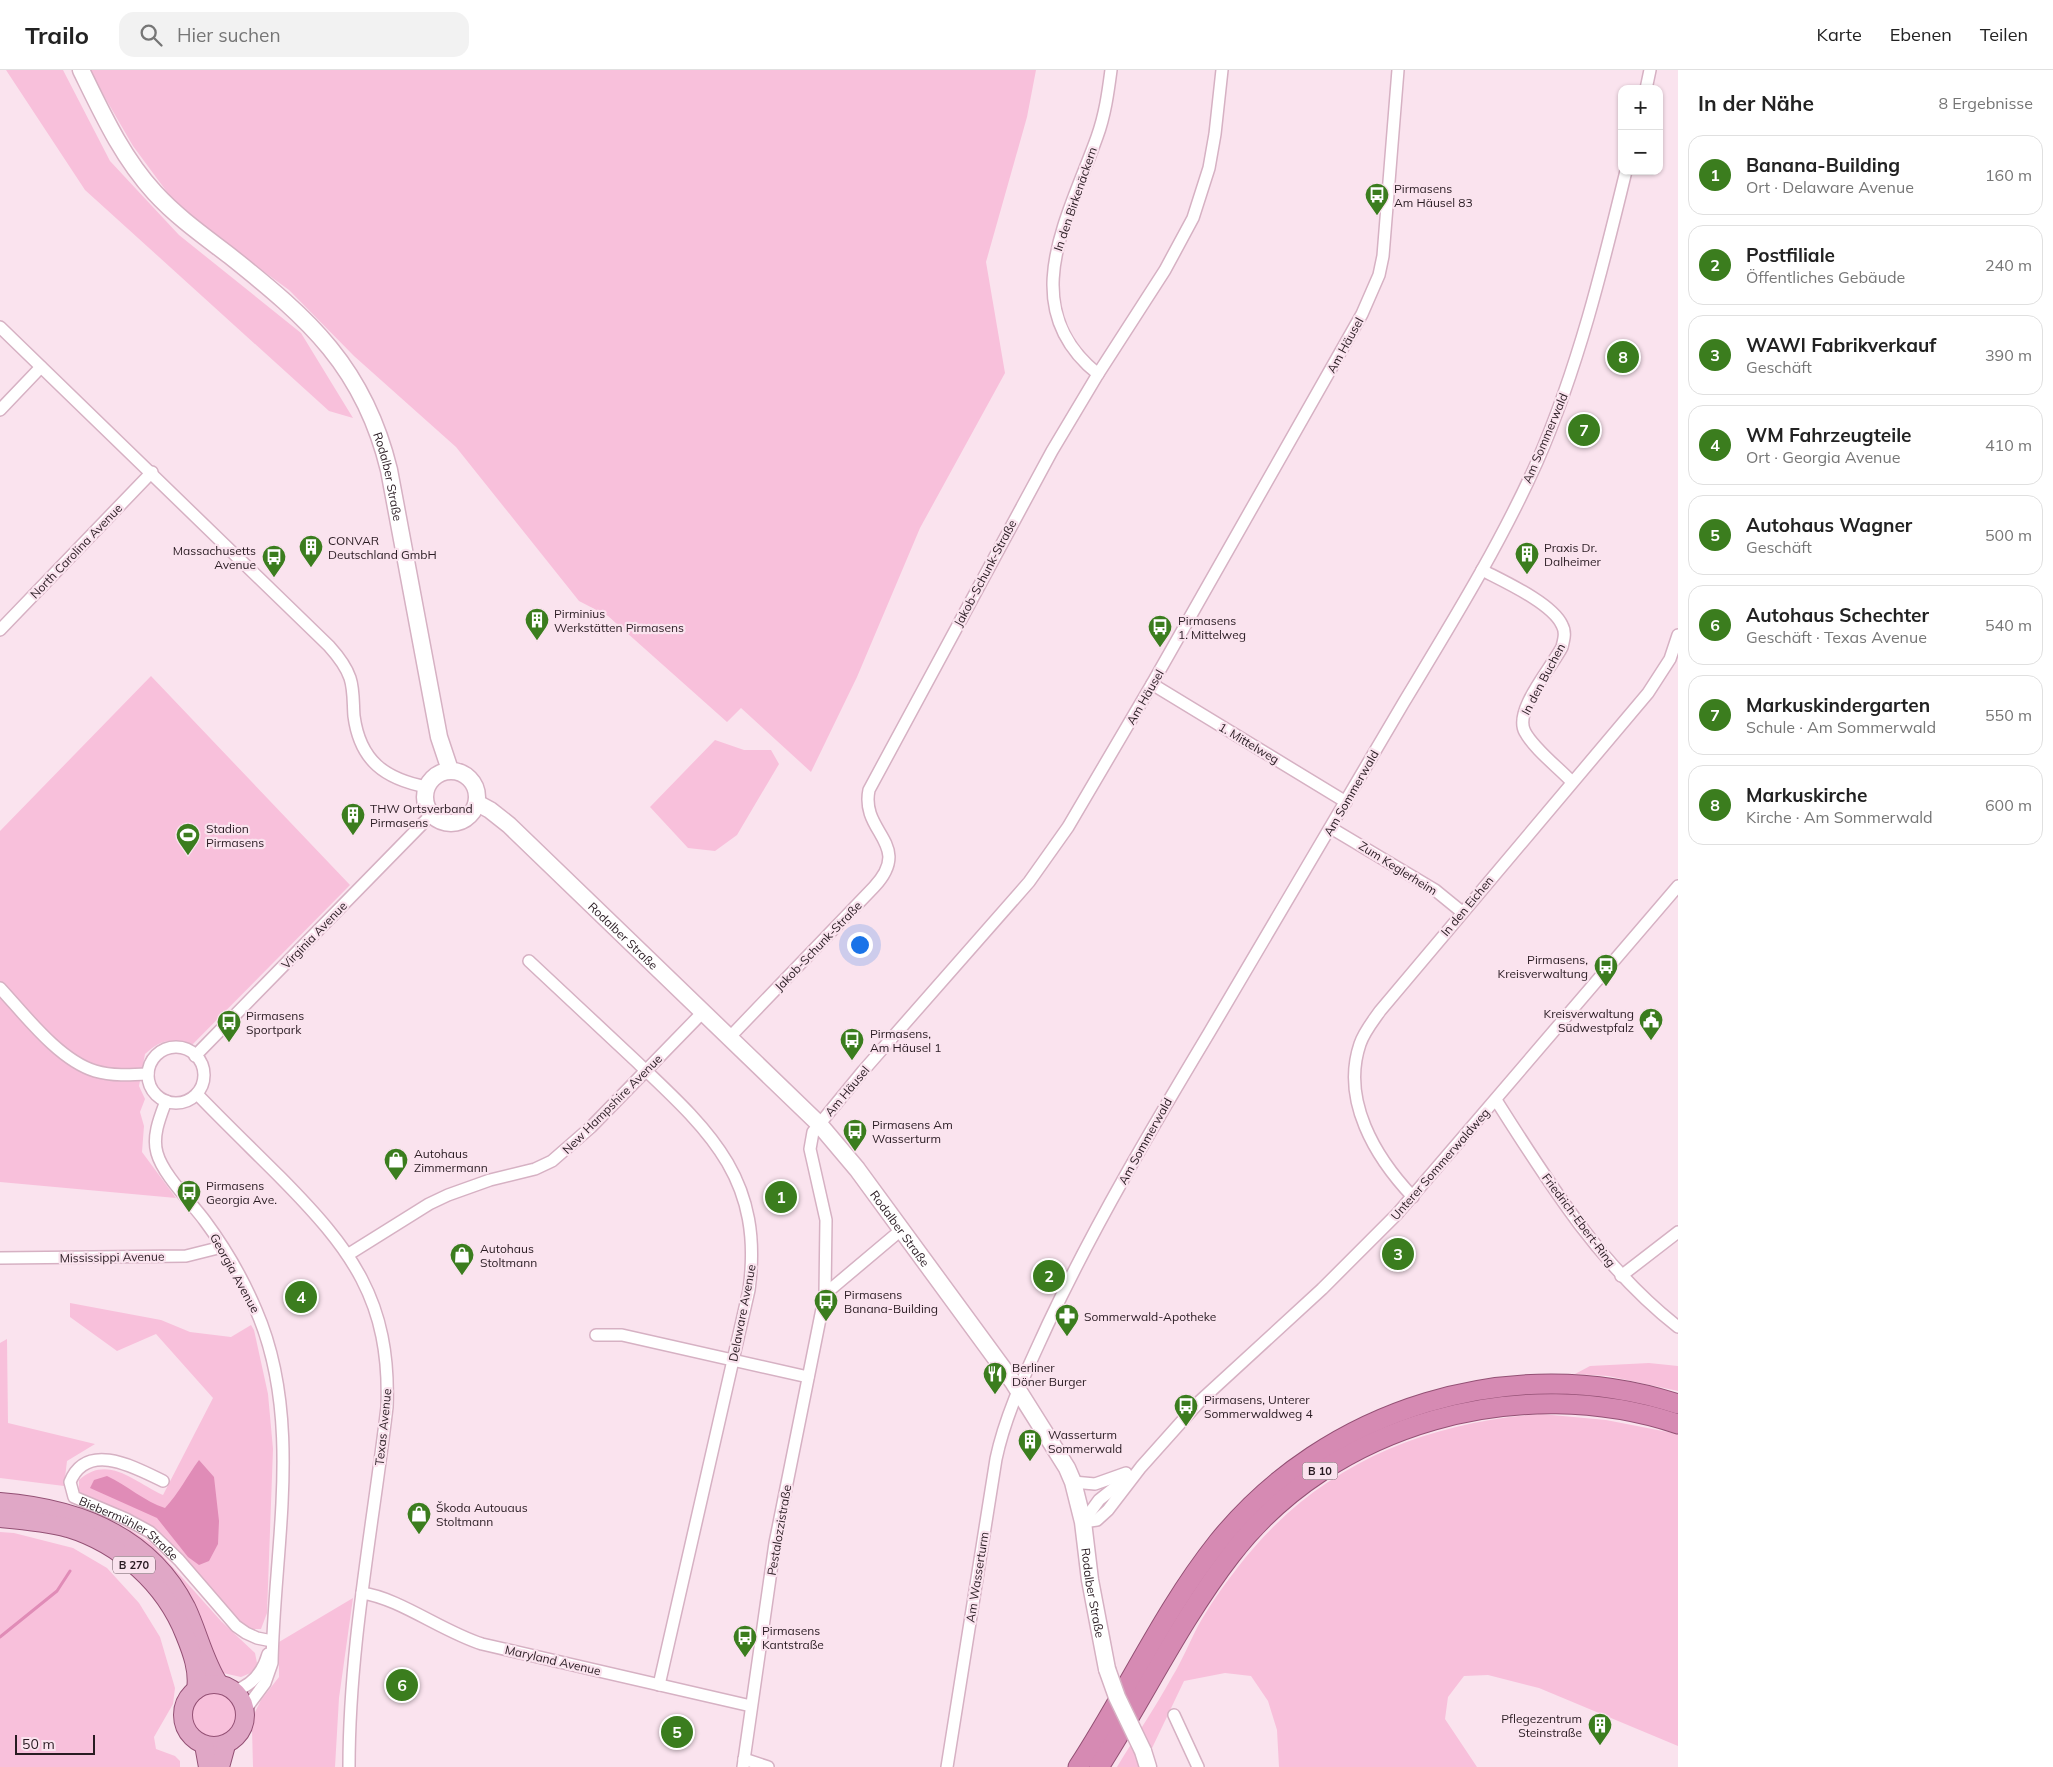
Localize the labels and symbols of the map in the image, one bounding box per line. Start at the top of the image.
street label: In den Birkenäckern [1050,145,1100,253]
place label: Pirmasens Am Häusel 83 [1394,181,1473,210]
bus stop icon: Pirmasens Am Häusel 83 [1364,182,1390,216]
street label: Am Häusel [1324,315,1366,375]
pin: 8 [1607,338,1639,376]
street label: Am Sommerwald [1519,391,1571,485]
pin: 7 [1568,411,1600,449]
street label: Rodalber Straße [371,430,406,522]
street label: North Carolina Avenue [27,500,125,602]
street label: Jakob-Schunk-Straße [951,517,1019,629]
place label: CONVAR Deutschland GmbH [328,533,437,562]
building icon: CONVAR Deutschland GmbH [298,534,324,568]
place label: Praxis Dr. Dalheimer [1544,540,1602,569]
building icon: Praxis Dr. Dalheimer [1514,541,1540,575]
place label: Massachusetts Avenue [173,543,256,572]
bus stop icon: Massachusetts Avenue [261,544,287,578]
place label: Pirminius Werkstätten Pirmasens [554,606,684,635]
building icon: Pirminius Werkstätten Pirmasens [524,607,550,641]
place label: Pirmasens 1. Mittelweg [1178,613,1246,642]
bus stop icon: Pirmasens 1. Mittelweg [1147,614,1173,648]
street label: In den Buchen [1518,641,1568,717]
street label: Am Häusel [1123,667,1167,727]
street label: 1. Mittelweg [1216,719,1282,767]
street label: Am Sommerwald [1320,747,1382,839]
place label: THW Ortsverband Pirmasens [370,801,473,830]
building icon: THW Ortsverband Pirmasens [340,802,366,836]
place label: Stadion Pirmasens [206,821,264,850]
sports icon: Stadion Pirmasens [175,822,201,856]
street label: Zum Keglerheim [1356,838,1440,898]
street label: In den Eichen [1438,873,1496,939]
street label: Virginia Avenue [278,898,350,972]
street label: Rodalber Straße [586,898,661,972]
street label: Jakob-Schunk-Straße [771,898,865,994]
your location [847,932,873,958]
place label: Pirmasens, Kreisverwaltung [1498,952,1588,981]
bus stop icon: Pirmasens, Kreisverwaltung [1593,953,1619,987]
place label: Kreisverwaltung Südwestpfalz [1544,1006,1634,1035]
public building icon: Kreisverwaltung Südwestpfalz [1638,1007,1664,1041]
place label: Pirmasens Sportpark [246,1008,304,1037]
bus stop icon: Pirmasens Sportpark [216,1009,242,1043]
place label: Pirmasens, Am Häusel 1 [870,1026,941,1055]
bus stop icon: Pirmasens, Am Häusel 1 [839,1027,865,1061]
street label: New Hampshire Avenue [559,1051,665,1157]
street label: Am Häusel [822,1063,872,1119]
street label: Am Sommerwald [1115,1095,1175,1187]
street label: Unterer Sommerwaldweg [1387,1105,1493,1223]
place label: Pirmasens Am Wasserturm [872,1117,953,1146]
bus stop icon: Pirmasens Am Wasserturm [842,1118,868,1152]
place label: Autohaus Zimmermann [414,1146,488,1175]
shop icon: Autohaus Zimmermann [383,1147,409,1181]
street label: Friedrich-Ebert-Ring [1539,1170,1619,1270]
place label: Pirmasens Georgia Ave. [206,1178,277,1207]
pin: 1 [765,1178,797,1216]
bus stop icon: Pirmasens Georgia Ave. [176,1179,202,1213]
street label: Rodalber Straße [867,1187,933,1269]
street label: Georgia Avenue [207,1231,263,1315]
pin: 3 [1382,1235,1414,1273]
place label: Autohaus Stoltmann [480,1241,537,1270]
shop icon: Autohaus Stoltmann [449,1242,475,1276]
street label: Mississippi Avenue [59,1249,165,1265]
pin: 2 [1033,1257,1065,1295]
street label: Delaware Avenue [725,1263,759,1363]
pin: 4 [285,1278,317,1316]
place label: Pirmasens Banana-Building [844,1287,938,1316]
bus stop icon: Pirmasens Banana-Building [813,1288,839,1322]
pharmacy icon: Sommerwald-Apotheke [1054,1303,1080,1337]
place label: Sommerwald-Apotheke [1084,1309,1216,1324]
place label: Berliner Döner Burger [1012,1360,1087,1389]
restaurant icon: Berliner Döner Burger [982,1361,1008,1395]
street label: Texas Avenue [372,1388,394,1466]
place label: Pirmasens, Unterer Sommerwaldweg 4 [1204,1392,1313,1421]
bus stop icon: Pirmasens, Unterer Sommerwaldweg 4 [1173,1393,1199,1427]
place label: Wasserturm Sommerwald [1048,1427,1122,1456]
building icon: Wasserturm Sommerwald [1017,1428,1043,1462]
road number: B 10 [1302,1462,1338,1480]
street label: Pestalozzistraße [764,1483,794,1577]
street label: Biebermühler Straße [77,1493,182,1563]
place label: Škoda Autouaus Stoltmann [436,1500,528,1529]
shop icon: Škoda Autouaus Stoltmann [406,1501,432,1535]
street label: Am Wasserturm [962,1531,992,1623]
street label: Rodalber Straße [1079,1547,1108,1639]
road number: B 270 [113,1556,155,1574]
place label: Pirmasens Kantstraße [762,1623,824,1652]
bus stop icon: Pirmasens Kantstraße [732,1624,758,1658]
street label: Maryland Avenue [504,1642,602,1678]
pin: 6 [386,1666,418,1704]
place label: Pflegezentrum Steinstraße [1501,1711,1582,1740]
building icon: Pflegezentrum Steinstraße [1587,1712,1613,1746]
pin: 5 [661,1713,693,1751]
scale bar [15,1732,95,1755]

